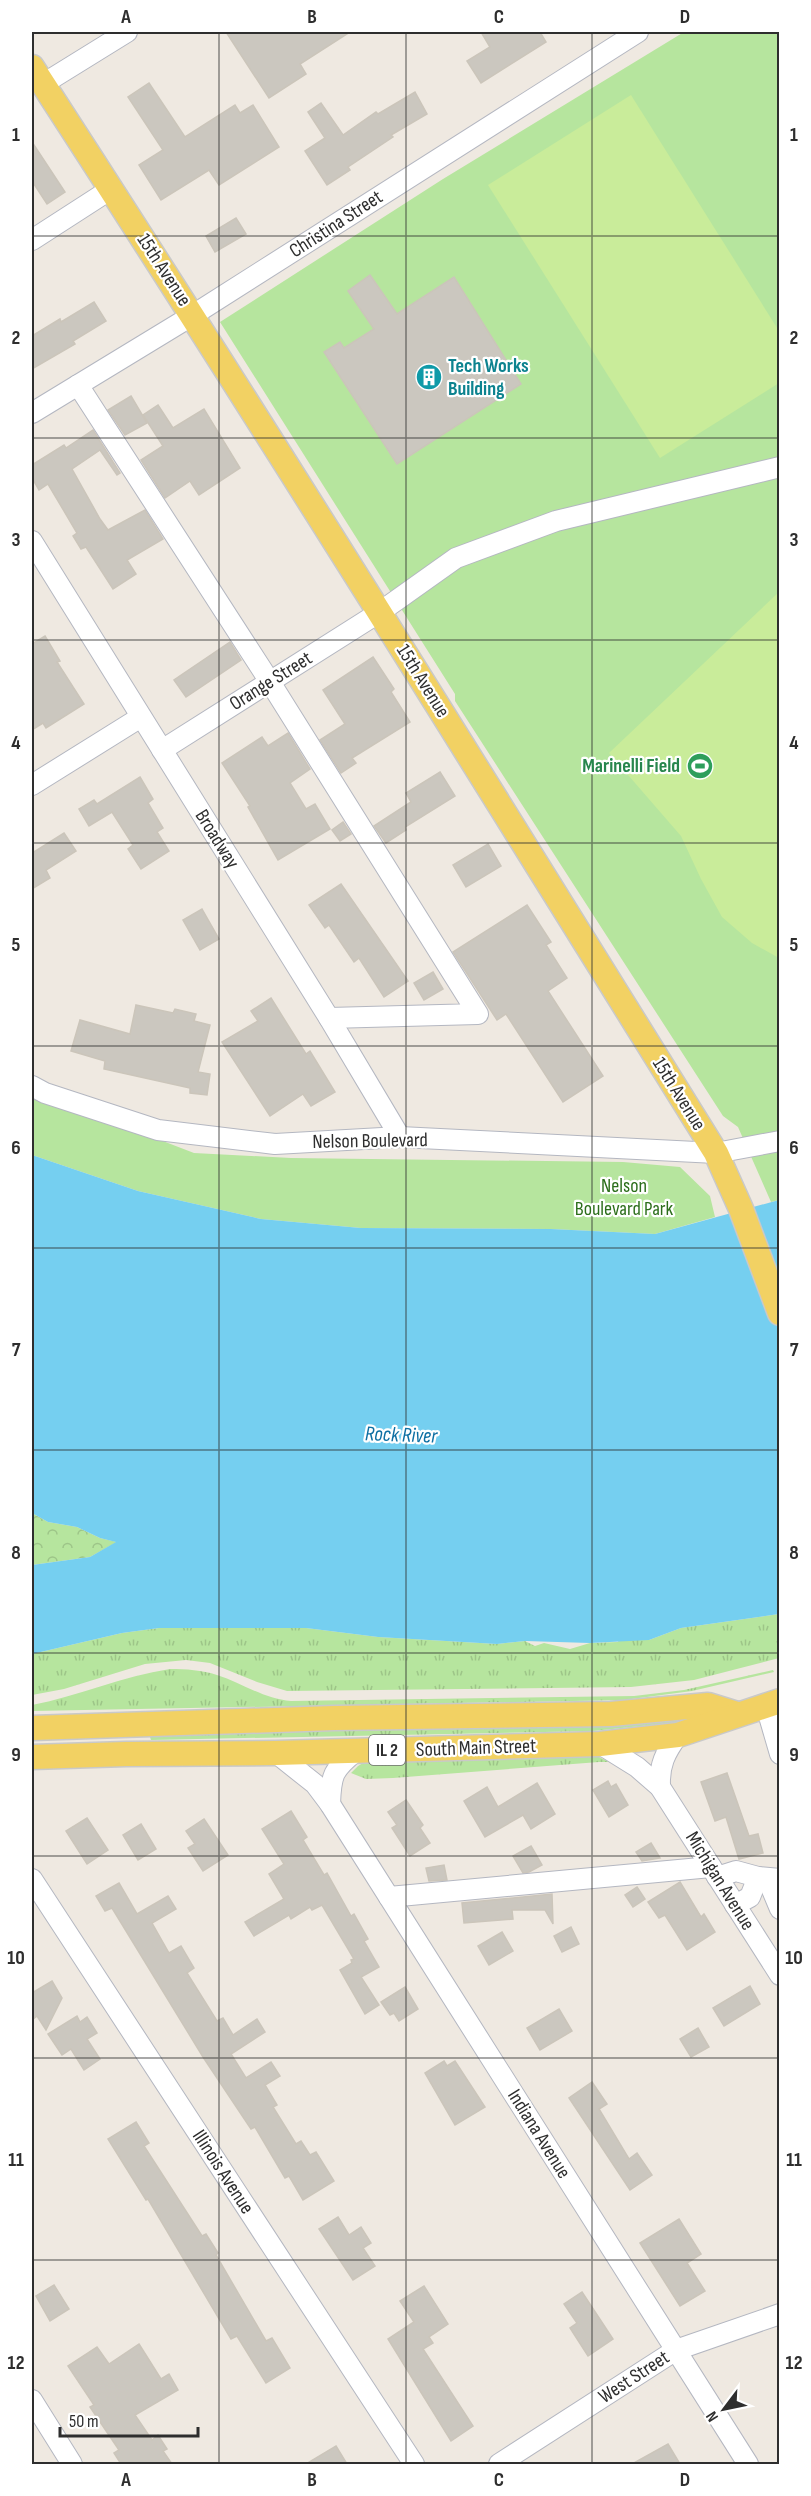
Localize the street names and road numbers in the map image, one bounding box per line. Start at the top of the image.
street label: Christina Street [285,185,387,263]
street label: 15th Avenue [132,229,196,311]
street label: 15th Avenue [391,640,455,722]
street label: Orange Street [225,646,317,716]
street label: Broadway [190,805,245,873]
street label: 15th Avenue [647,1053,711,1135]
street label: Nelson Boulevard [312,1128,428,1154]
street label: South Main Street [415,1734,537,1762]
road number: IL 2 [369,1735,405,1765]
street label: Michigan Avenue [680,1827,760,1935]
street label: Indiana Avenue [502,2085,576,2183]
street label: Illinois Avenue [187,2125,259,2219]
street label: West Street [594,2345,674,2409]

